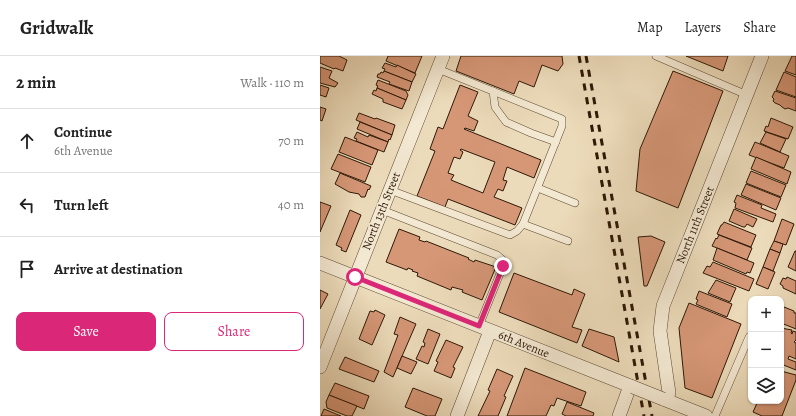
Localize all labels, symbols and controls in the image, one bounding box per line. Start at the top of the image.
text: Gridwalk [20,15,93,41]
text: Map [637,18,663,37]
text: Layers [685,18,721,37]
text: Share [743,18,776,37]
text: 2 min [16,71,56,94]
text: Walk · 110 m [240,74,304,91]
text: Continue [54,122,112,142]
icon: ahead [16,130,38,152]
text: 70 m [278,132,304,149]
text: 6th Avenue [54,142,113,159]
street label: North 13th Street [358,169,404,253]
street label: North 11th Street [672,184,718,266]
icon: left [16,194,38,216]
text: Turn left [54,195,109,215]
text: 40 m [278,196,304,213]
route end [494,257,512,275]
icon: arrive [16,258,38,280]
text: Arrive at destination [54,259,183,279]
route start [346,268,364,286]
map controls [748,296,784,404]
button: + [748,296,784,332]
button: Save [16,312,156,351]
button: Share [164,312,304,351]
street label: 6th Avenue [496,326,552,362]
button: − [748,332,784,368]
button: layers [748,368,784,404]

